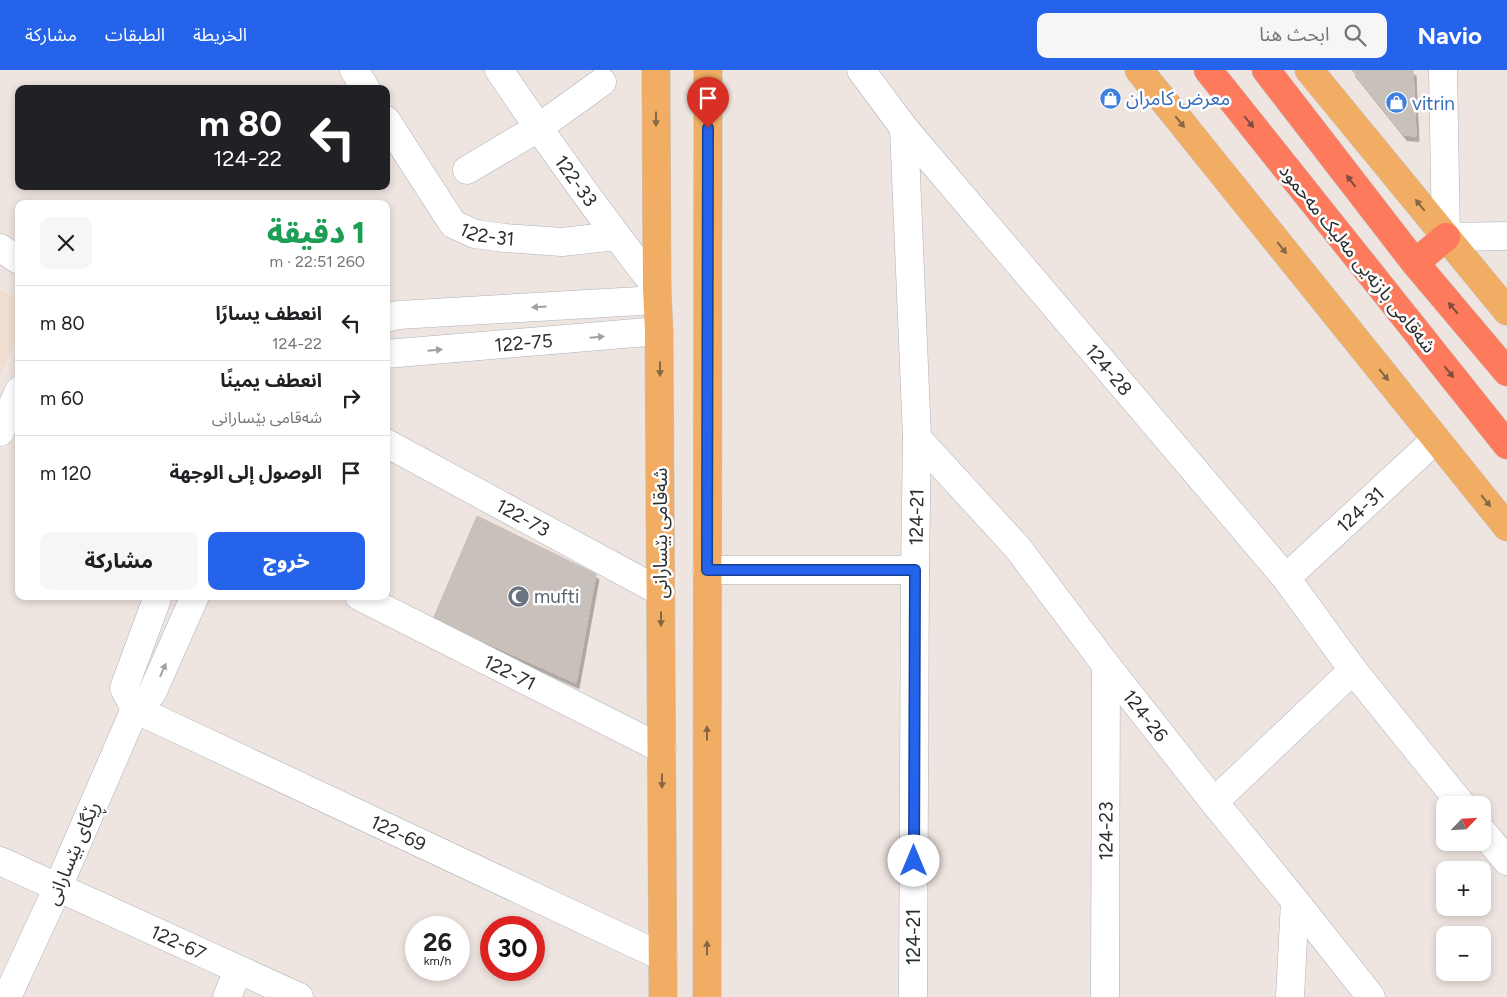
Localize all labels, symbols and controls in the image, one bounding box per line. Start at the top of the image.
search box [1037,13,1387,58]
icon: search [1341,21,1369,49]
text: Navio [1417,21,1482,50]
text: ابحث هنا [1259,23,1329,46]
text: مشاركة [25,24,77,46]
text: الطبقات [105,24,165,46]
text: الخريطة [193,24,247,46]
pin [687,77,729,128]
icon: arrive [694,84,722,112]
shop icon: معرض كامران [1098,86,1122,110]
place label: معرض كامران [1126,87,1230,110]
shop icon: vitrin [1384,91,1408,115]
place label: vitrin [1412,92,1455,115]
text: 80 m [199,103,282,145]
icon: left [300,105,365,170]
one-way arrow [652,111,660,127]
one-way arrow [1175,115,1186,128]
one-way arrow [1244,115,1255,128]
text: 124-22 [213,145,282,172]
street label: 122-33 [550,151,602,211]
street label: شەقامی بازنەیی مەلیک مەحمود [1274,159,1441,357]
one-way arrow [1346,175,1357,188]
one-way arrow [1415,199,1426,212]
text: 1 دقيقة [267,214,365,251]
button: close [40,217,92,269]
street label: 122-31 [456,218,515,251]
one-way arrow [1277,242,1287,255]
text: 260 m · 22:51 [269,252,365,271]
one-way arrow [1447,301,1458,314]
text: انعطف يسارًا [215,302,322,325]
one-way arrow [530,304,546,312]
icon: left [337,309,365,337]
text: 80 m [40,312,85,335]
street label: 122-75 [494,329,554,357]
one-way arrow [589,333,605,341]
text: 124-22 [272,334,322,353]
street label: 124-28 [1080,339,1137,400]
one-way arrow [427,346,443,354]
one-way arrow [656,361,664,377]
one-way arrow [1443,365,1454,378]
one-way arrow [1378,368,1389,381]
text: انعطف يمينًا [220,369,322,392]
icon: right [337,384,365,412]
text: 60 m [40,387,84,410]
text: شەقامی بێسارانی [212,408,322,427]
icon: arrive [337,459,365,487]
text: الوصول إلى الوجهة [169,461,322,484]
text: 120 m [40,462,92,485]
street label: شەقامی بێسارانی [649,468,672,598]
street label: 124-31 [1332,482,1389,537]
street label: 124-21 [905,488,928,546]
street label: 122-73 [492,494,554,542]
one-way arrow [1481,495,1492,508]
button: مشاركة [40,532,198,590]
button: خروج [208,532,365,590]
mosque icon: mufti [506,584,530,608]
place label: mufti [534,585,579,608]
one-way arrow [657,611,665,627]
street label: 122-71 [480,650,539,695]
one-way arrow [159,663,167,677]
street label: 124-26 [1118,685,1173,747]
one-way arrow [703,725,711,741]
one-way arrow [658,773,666,789]
north arrow [1436,796,1491,851]
map controls [1436,796,1491,981]
street label: ڕێگای بێسارانی [40,798,108,910]
street label: 124-23 [1094,801,1118,861]
street label: 122-69 [367,810,430,856]
position arrow [887,834,939,886]
button: + [1436,861,1491,916]
street label: 124-21 [902,909,925,965]
speed limit sign: 30 [480,916,545,981]
street label: 122-67 [147,920,209,965]
button: − [1436,926,1491,981]
text: 26 [423,927,452,957]
one-way arrow [703,940,711,956]
text: km/h [424,954,451,968]

